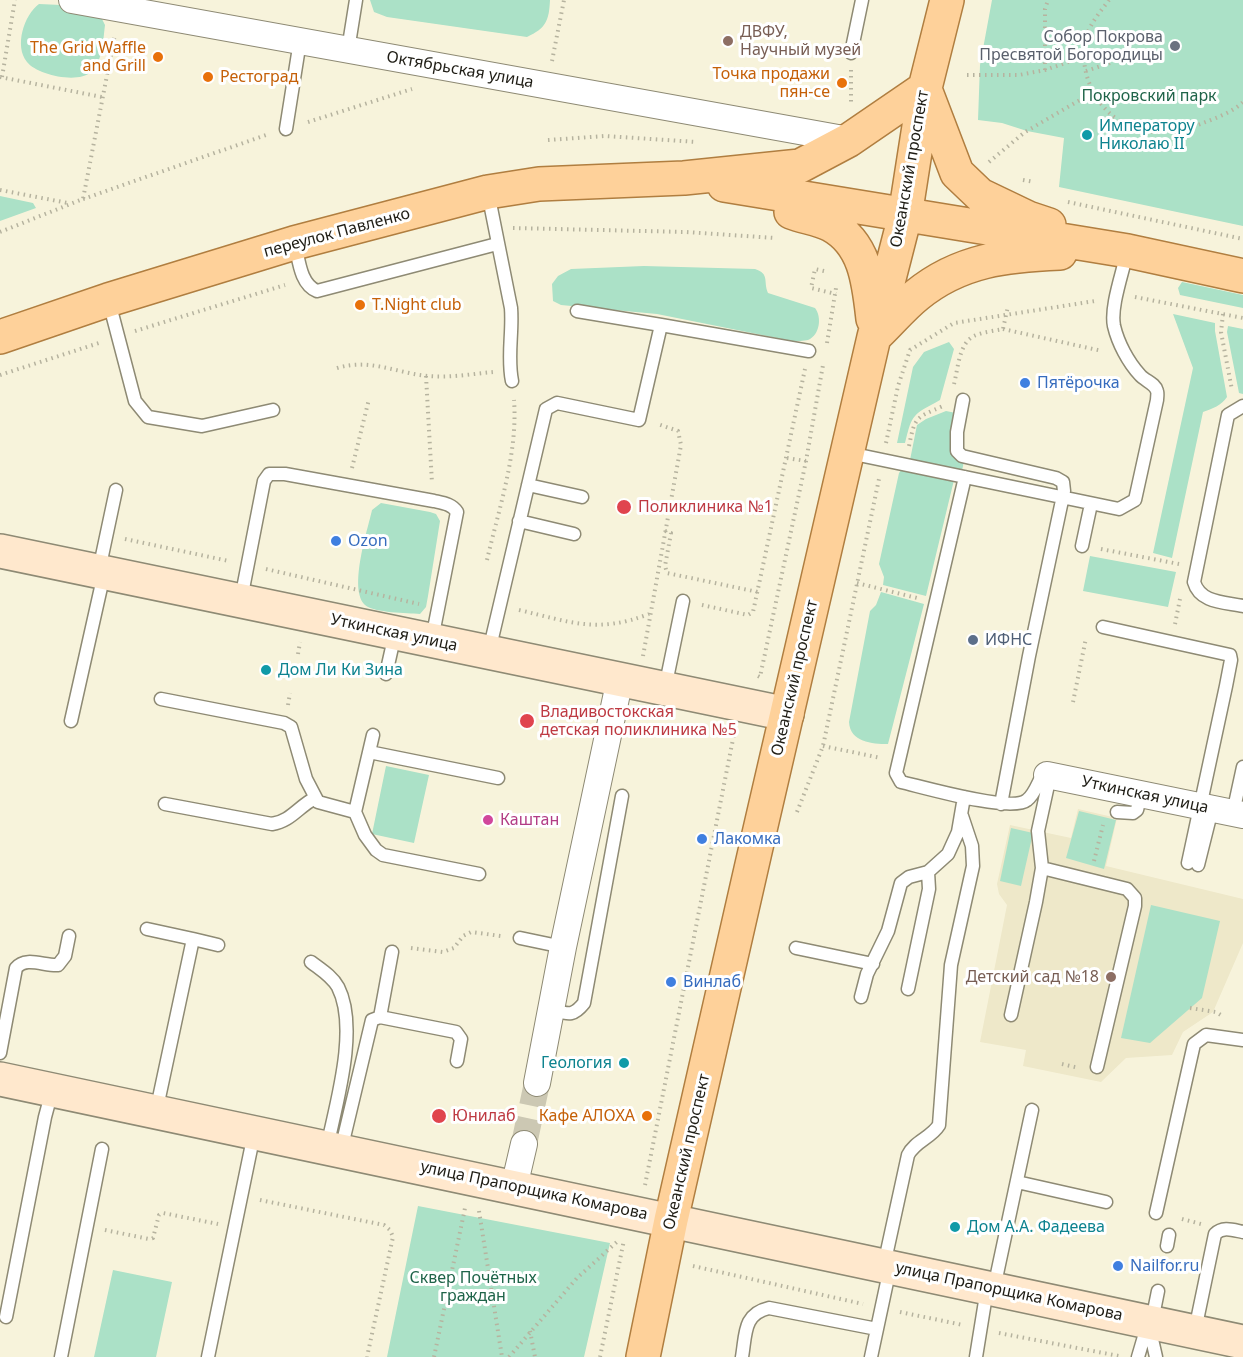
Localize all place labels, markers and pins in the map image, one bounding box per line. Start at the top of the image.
place label: ДВФУ, Научный музей [740,22,861,60]
place label: Собор Покрова Пресвятой Богородицы [979,27,1163,65]
marker: ДВФУ, Научный музей [721,34,735,48]
place label: The Grid Waffle and Grill [30,38,146,76]
marker: Собор Покрова Пресвятой Богородицы [1168,39,1182,53]
marker: The Grid Waffle and Grill [151,50,165,64]
place label: Точка продажи пян-се [713,64,830,102]
place label: Рестоград [220,67,298,87]
marker: Рестоград [201,70,215,84]
marker: Точка продажи пян-се [835,76,849,90]
place label: Императору Николаю II [1099,116,1195,154]
marker: Императору Николаю II [1080,128,1094,142]
place label: T.Night club [372,295,462,315]
marker: T.Night club [353,298,367,312]
place label: Пятёрочка [1037,373,1120,393]
marker: Пятёрочка [1018,376,1032,390]
place label: Поликлиника №1 [638,497,773,517]
marker: Поликлиника №1 [615,498,633,516]
place label: Ozon [348,531,388,551]
marker: Ozon [329,534,343,548]
place label: ИФНС [985,630,1032,650]
marker: ИФНС [966,633,980,647]
place label: Дом Ли Ки Зина [278,660,403,680]
marker: Дом Ли Ки Зина [259,663,273,677]
place label: Владивостокская детская поликлиника №5 [540,702,737,740]
marker: Владивостокская детская поликлиника №5 [518,712,536,730]
place label: Каштан [500,810,559,830]
marker: Каштан [481,813,495,827]
place label: Лакомка [714,829,781,849]
marker: Лакомка [695,832,709,846]
place label: Детский сад №18 [966,967,1099,987]
marker: Детский сад №18 [1104,970,1118,984]
place label: Винлаб [683,972,741,992]
marker: Винлаб [664,975,678,989]
place label: Геология [541,1053,612,1073]
marker: Геология [617,1056,631,1070]
place label: Юнилаб [452,1106,516,1126]
place label: Кафе АЛОХА [539,1106,635,1126]
marker: Юнилаб [430,1107,448,1125]
marker: Кафе АЛОХА [640,1109,654,1123]
place label: Дом А.А. Фадеева [967,1217,1105,1237]
marker: Дом А.А. Фадеева [948,1220,962,1234]
place label: Nailfor.ru [1130,1256,1199,1276]
marker: Nailfor.ru [1111,1259,1125,1273]

